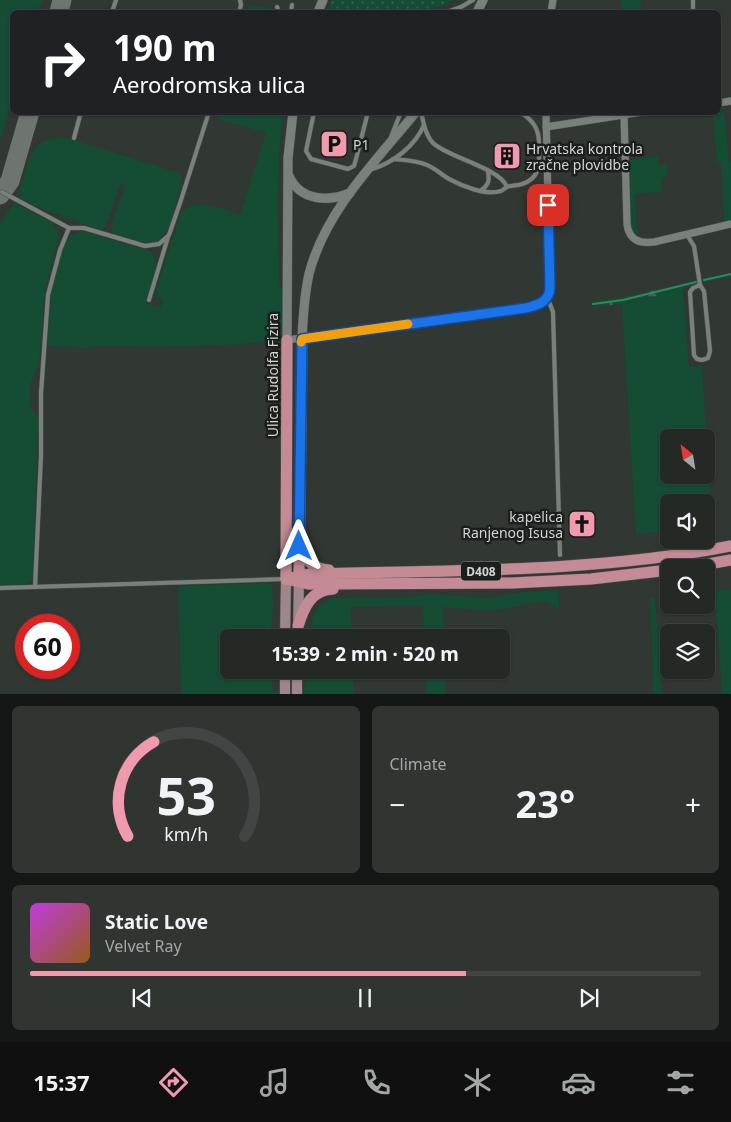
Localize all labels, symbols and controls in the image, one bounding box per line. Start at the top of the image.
text: 190 m [113,24,216,71]
icon: right [30,30,95,95]
text: Aerodromska ulica [113,69,306,99]
parking icon: P1 [319,129,349,159]
place label: P1 [353,135,369,154]
place label: Hrvatska kontrola zračne plovidbe [526,139,643,174]
building icon: Hrvatska kontrola zračne plovidbe [492,141,522,171]
pin [527,184,569,226]
icon: arrive [534,191,562,219]
street label: Ulica Rudolfa Fizira [263,313,282,437]
north arrow [660,429,715,484]
map controls [660,429,715,679]
button: sound [660,494,715,549]
place label: kapelica Ranjenog Isusa [462,507,563,542]
church icon: kapelica Ranjenog Isusa [567,509,597,539]
position arrow [272,519,324,571]
button: search [660,559,715,614]
road number: D408 [461,562,501,580]
speed limit sign: 60 [15,614,80,679]
button: layers [660,624,715,679]
text: 15:39 · 2 min · 520 m [271,641,459,667]
text: Climate [390,753,447,775]
text: 53 [156,759,216,830]
text: 23° [515,777,575,829]
text: − [390,785,406,823]
text: + [685,785,701,823]
text: km/h [164,822,208,846]
text: Static Love [105,909,208,935]
text: Velvet Ray [105,935,182,957]
icon: previous [128,984,156,1012]
icon: pause [351,984,379,1012]
icon: next [575,984,603,1012]
icon: directions [156,1065,191,1100]
icon: music [257,1065,292,1100]
icon: phone [359,1065,394,1100]
icon: climate [460,1065,495,1100]
icon: car [561,1065,596,1100]
icon: filters [663,1065,698,1100]
text: 15:37 [33,1067,90,1097]

